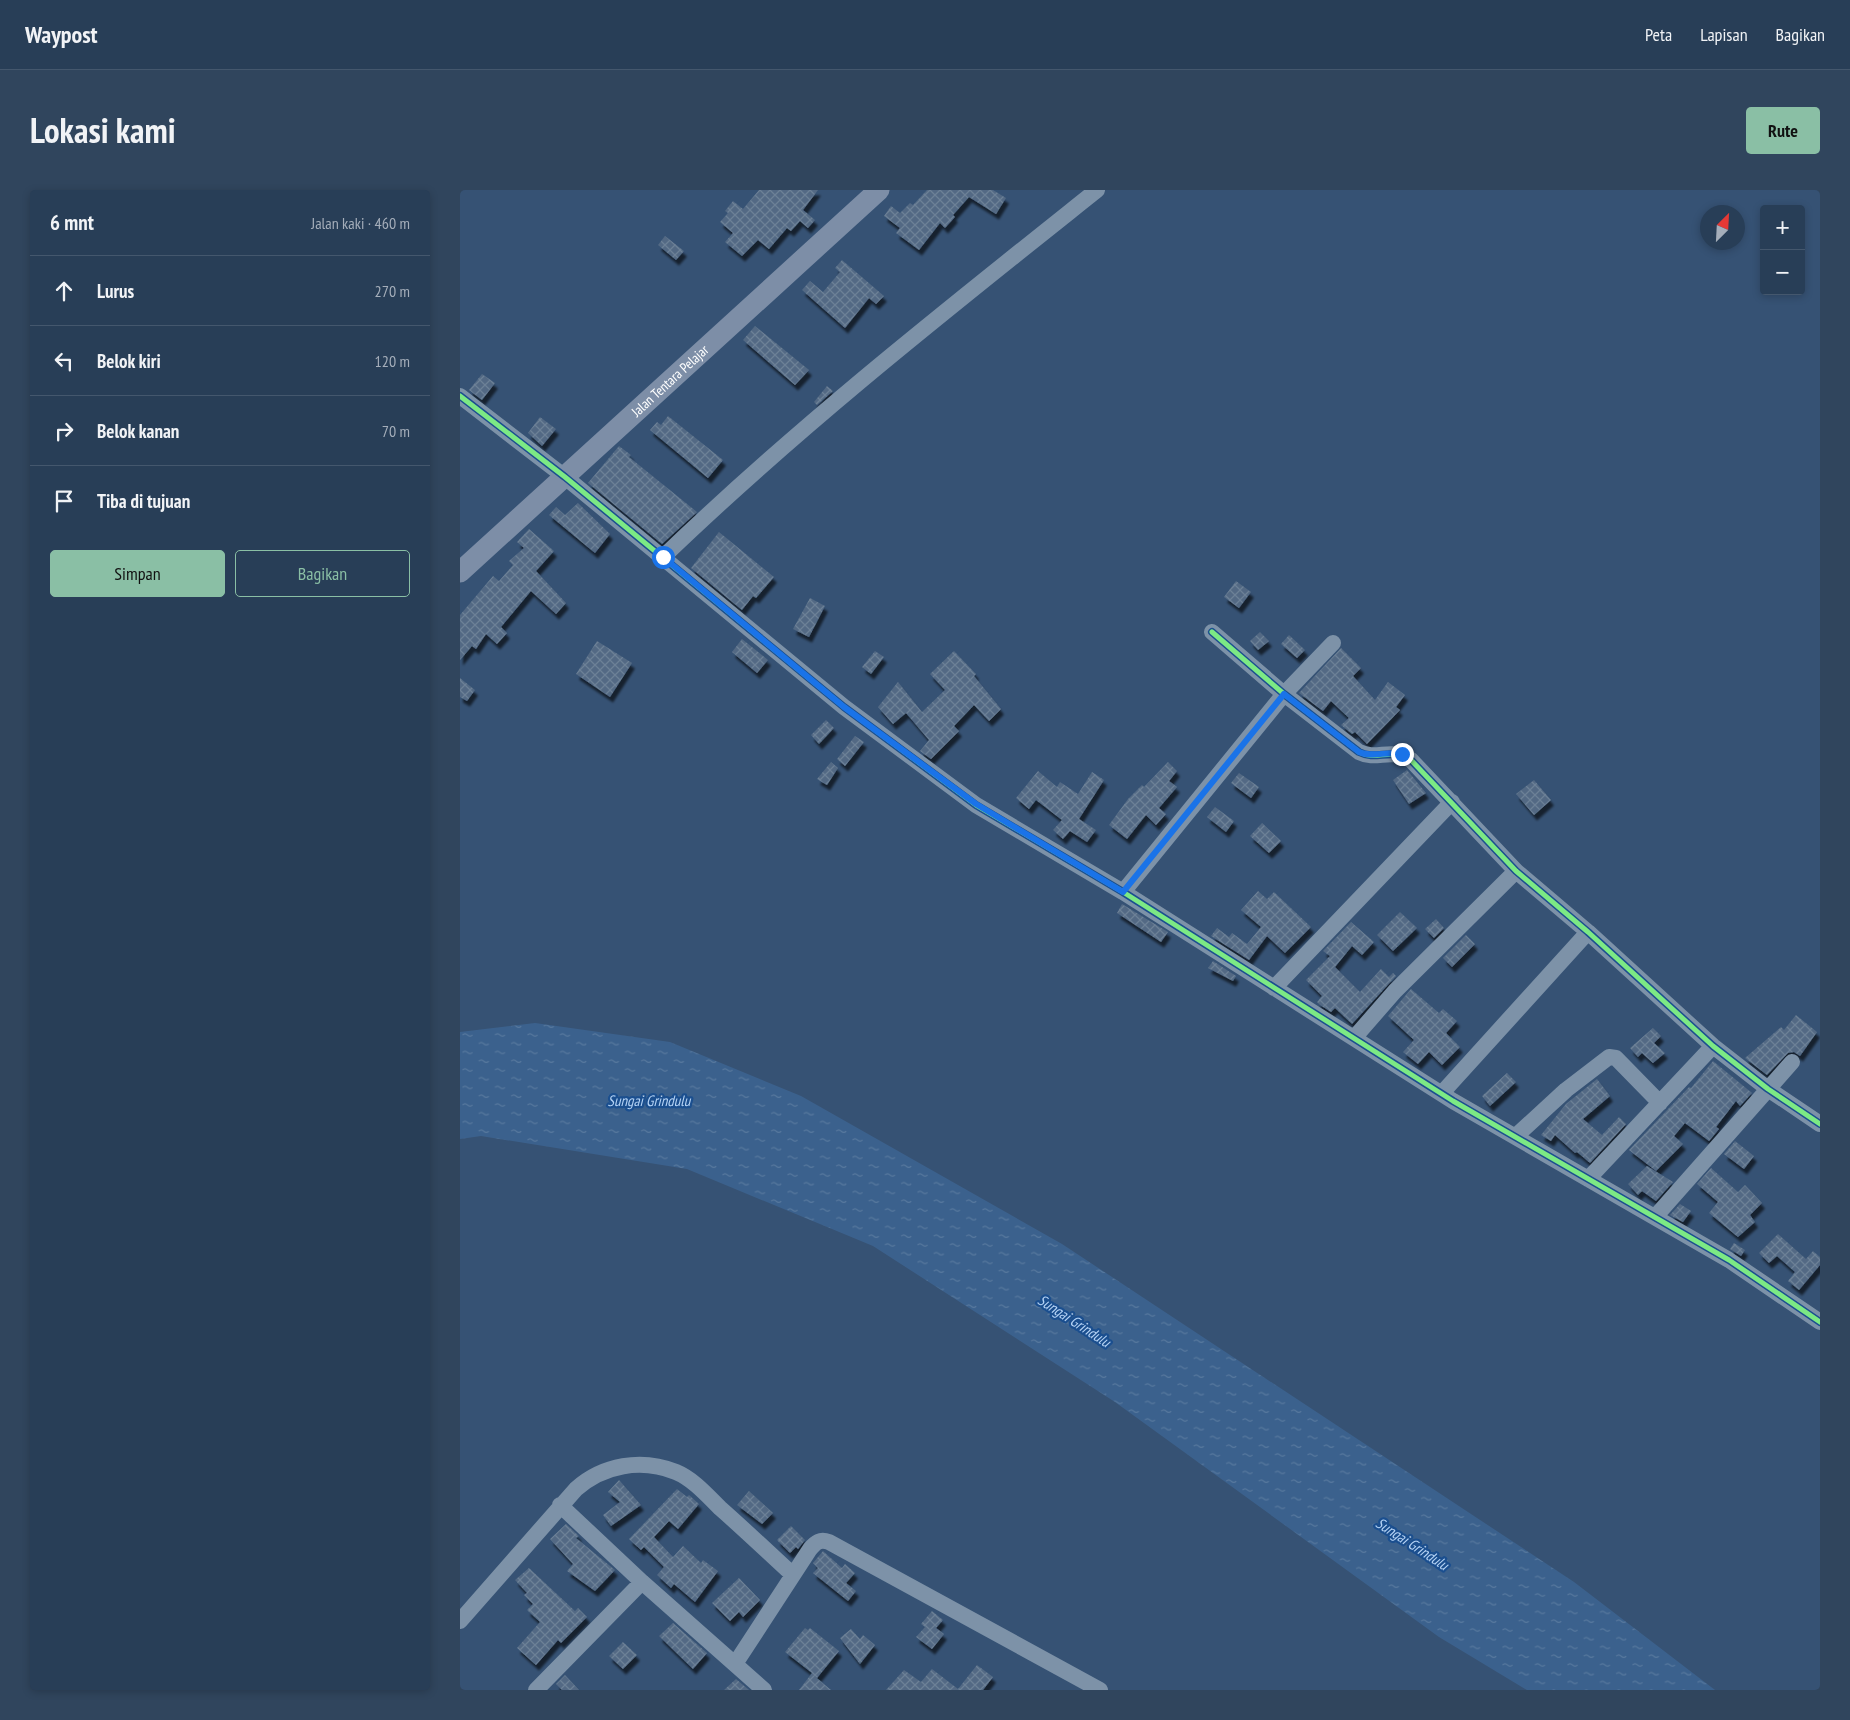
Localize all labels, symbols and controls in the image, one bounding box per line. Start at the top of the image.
text: Waypost [25,19,98,50]
text: Peta [1645,23,1672,46]
text: Lapisan [1700,23,1748,46]
text: Bagikan [1776,23,1825,46]
text: Lokasi kami [30,107,176,153]
button: Rute [1746,107,1820,154]
north arrow [1700,205,1745,250]
map controls [1760,205,1805,295]
button: + [1760,205,1805,250]
text: 6 mnt [50,209,94,236]
text: Jalan kaki · 460 m [311,213,410,233]
button: − [1760,250,1805,295]
icon: ahead [50,277,78,305]
text: Lurus [97,279,134,303]
text: 270 m [375,281,410,301]
street label: Jalan Tentara Pelajar [627,341,712,421]
icon: left [50,347,78,375]
text: Belok kiri [97,349,161,373]
text: 120 m [375,351,410,371]
icon: right [50,417,78,445]
text: Belok kanan [97,419,179,443]
text: 70 m [382,421,410,441]
icon: arrive [50,487,78,515]
text: Tiba di tujuan [97,489,190,513]
route start [652,546,675,569]
button: Simpan [50,550,225,597]
button: Bagikan [235,550,410,597]
route end [1391,743,1414,766]
water label: Sungai Grindulu [608,1091,692,1110]
water label: Sungai Grindulu [1034,1290,1115,1352]
water label: Sungai Grindulu [1372,1513,1453,1575]

